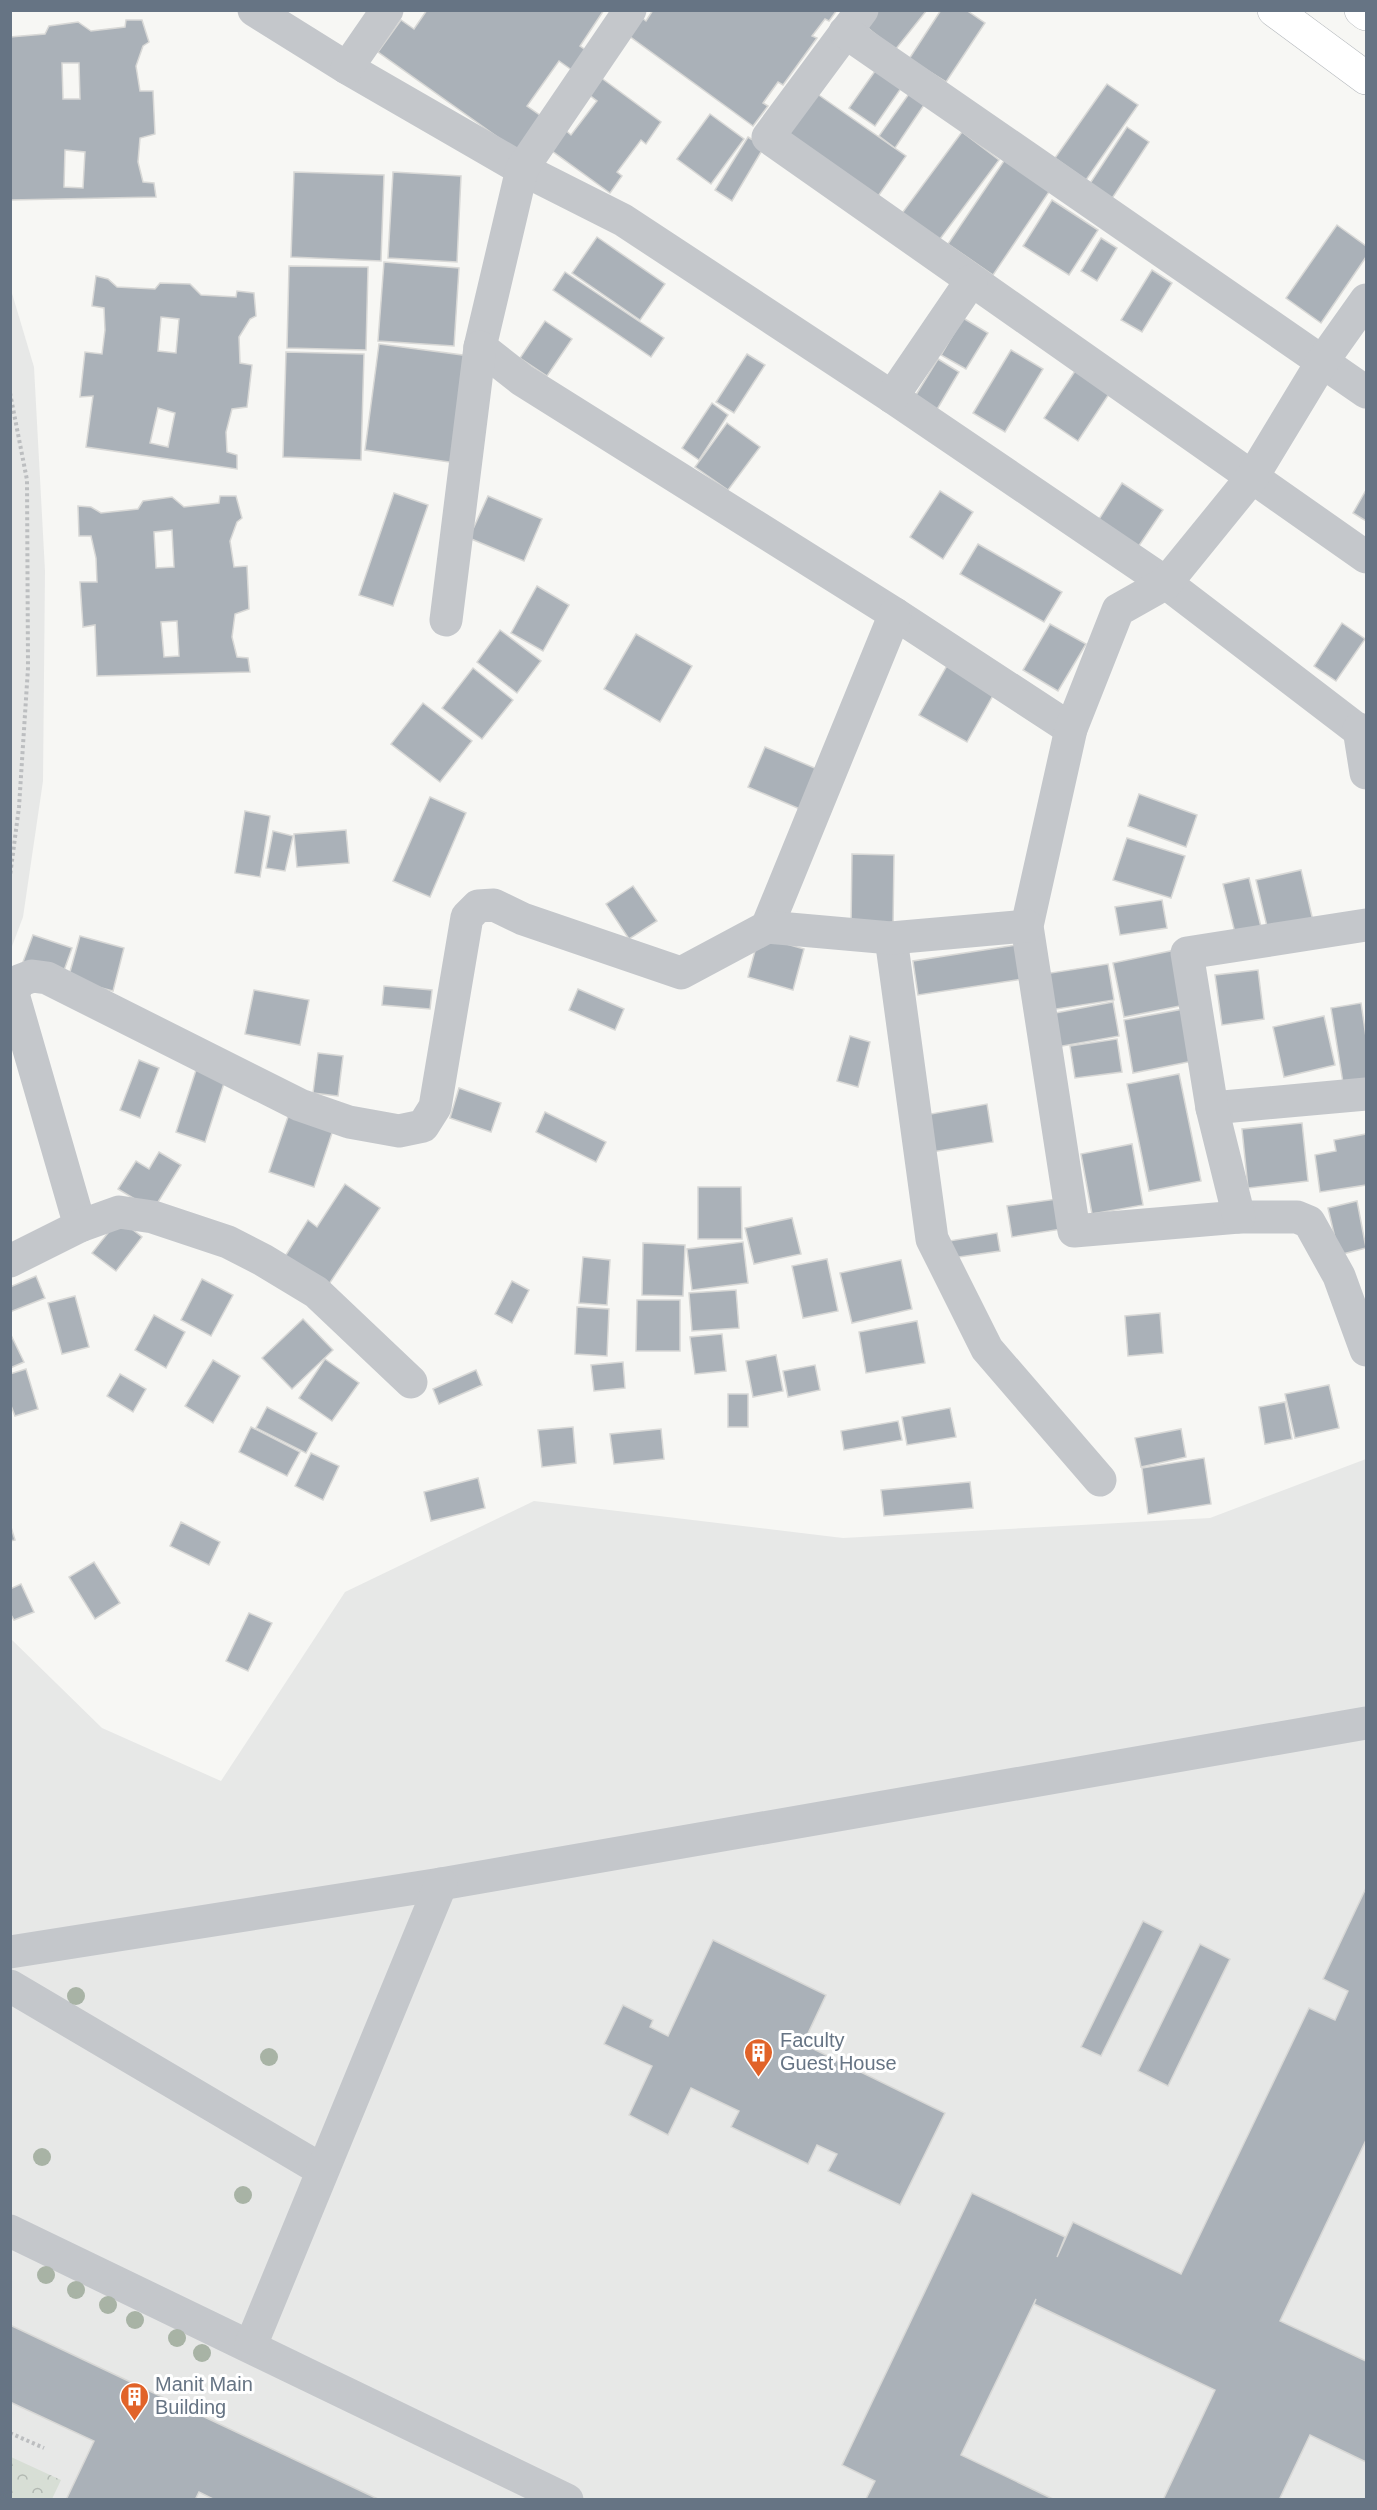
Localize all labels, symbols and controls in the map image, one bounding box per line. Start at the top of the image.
place label: Faculty Guest House [780,2029,897,2074]
building icon: Faculty Guest House [743,2036,775,2078]
place label: Manit Main Building [155,2373,253,2418]
building icon: Manit Main Building [118,2380,150,2422]

